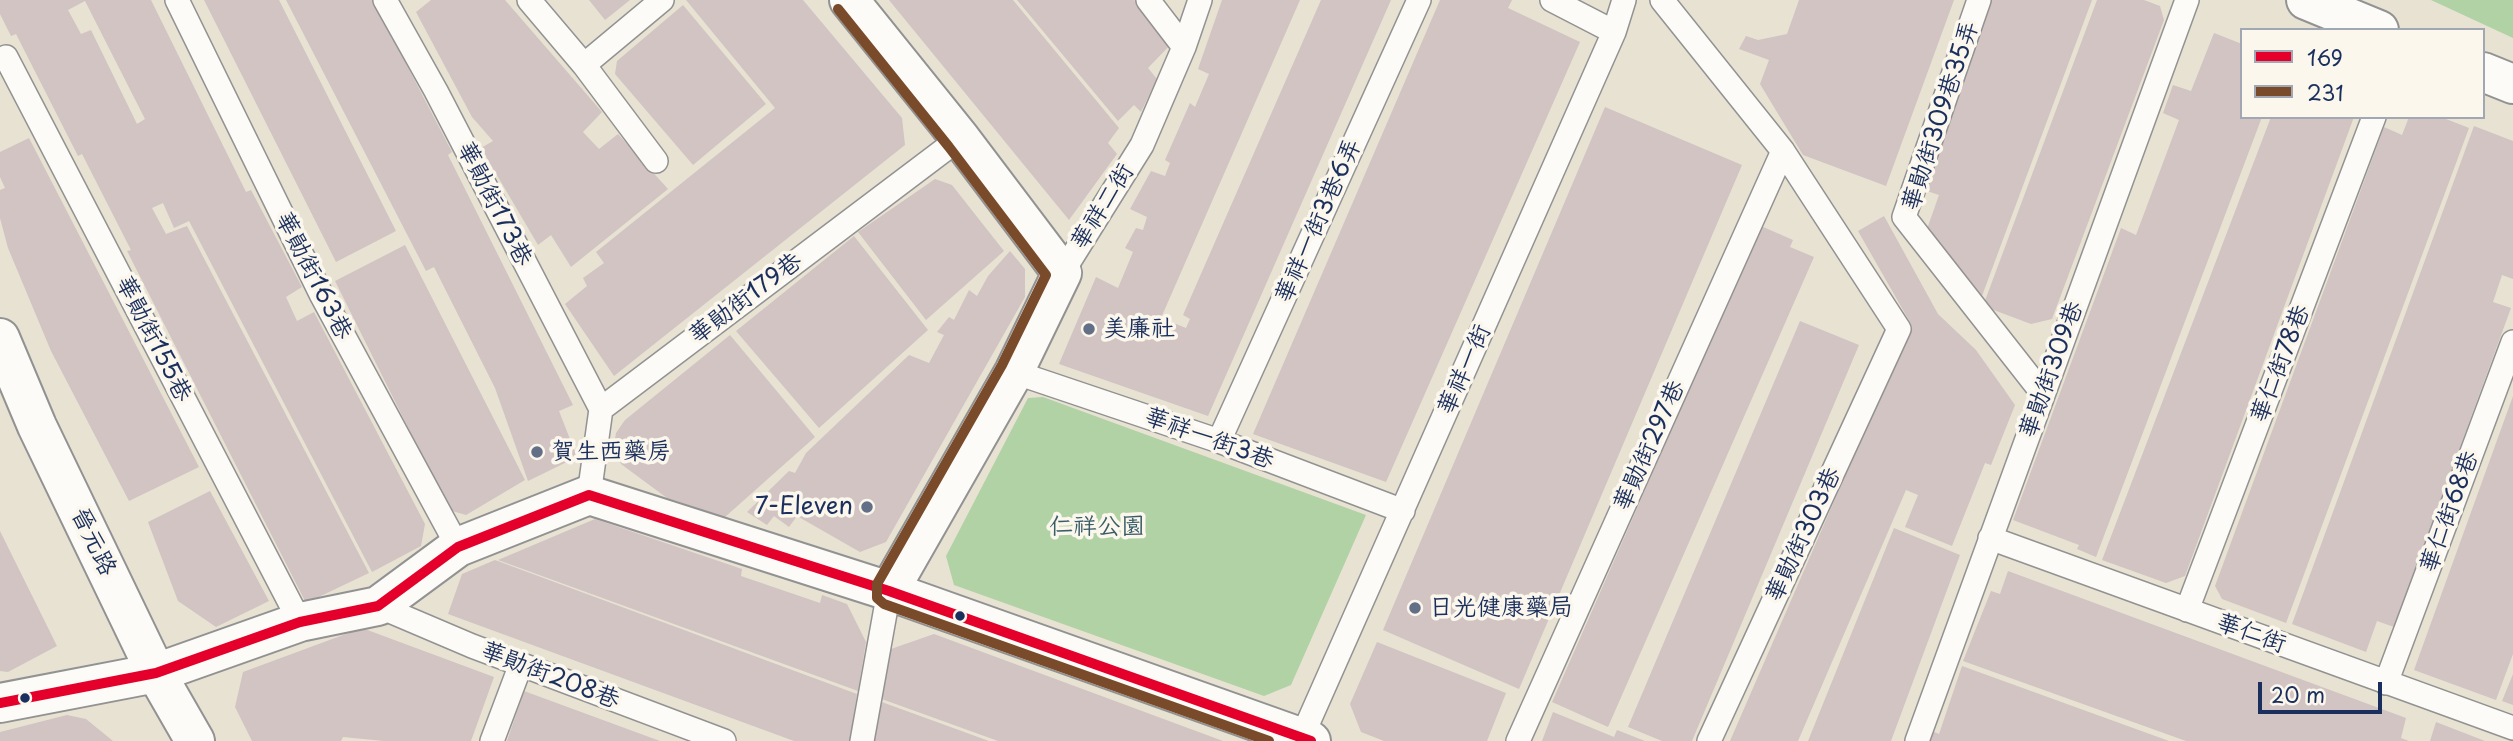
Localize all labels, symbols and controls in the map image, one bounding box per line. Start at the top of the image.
street label: 華勛街309巷35弄 [1897,17,1985,215]
legend [2240,28,2485,119]
text: 169 [2307,41,2343,73]
text: 231 [2307,76,2344,108]
street label: 華祥一街3巷6弄 [1270,134,1368,308]
street label: 華勛街173巷 [450,137,538,271]
street label: 華祥二街 [1065,159,1141,255]
street label: 華勛街163巷 [268,207,358,345]
street label: 華勛街179巷 [684,247,808,351]
street label: 華勛街155巷 [109,271,197,407]
street label: 華勛街309巷 [2014,298,2090,442]
street label: 華仁街78巷 [2245,301,2317,427]
place label: 美廉社 [1103,315,1175,343]
street label: 華祥一街 [1432,320,1498,420]
marker: 美廉社 [1081,321,1097,337]
street label: 華勛街297巷 [1608,376,1692,516]
street label: 華祥一街3巷 [1140,402,1278,476]
place label: 賀生西藥房 [551,438,671,466]
marker: 賀生西藥房 [529,444,545,460]
street label: 華仁街68巷 [2415,447,2485,577]
street label: 華勛街303巷 [1760,463,1848,607]
place label: 7-Eleven [755,493,853,521]
marker: 7-Eleven [859,499,875,515]
street label: 晉元路 [64,503,122,581]
park label: 仁祥公園 [1049,513,1145,541]
place label: 日光健康藥局 [1429,594,1573,622]
marker: 日光健康藥局 [1407,600,1423,616]
street label: 華仁街 [2212,608,2290,660]
unlabelled marker [953,609,967,623]
street label: 華勛街208巷 [477,636,623,716]
scale bar [2261,668,2385,712]
text: 20 m [2271,678,2325,710]
unlabelled marker [18,691,32,705]

